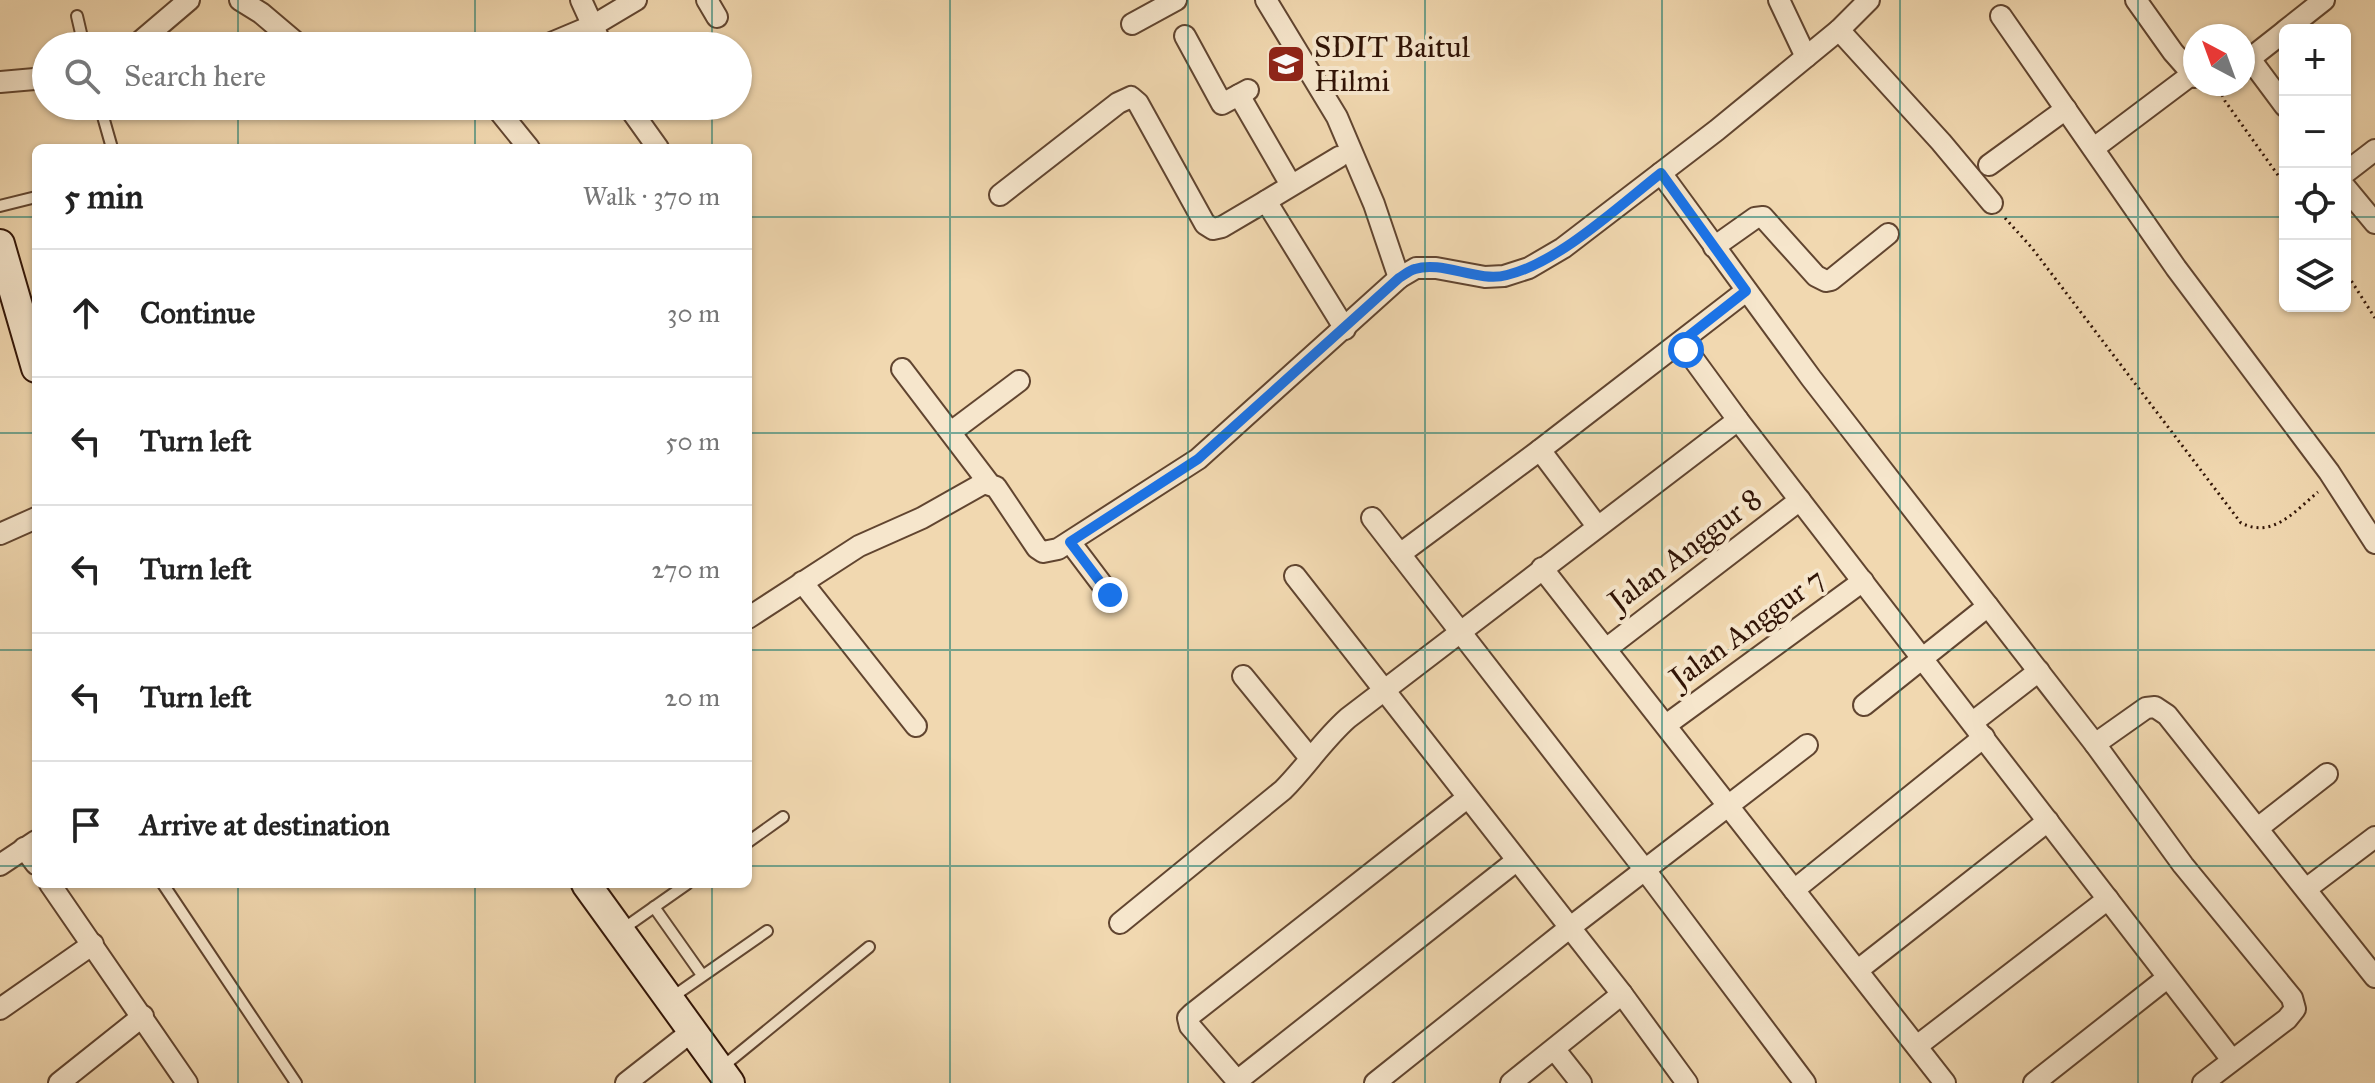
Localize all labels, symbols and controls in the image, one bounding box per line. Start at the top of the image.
north arrow [2183,24,2255,96]
map controls [2279,24,2351,312]
button: + [2279,24,2351,96]
place label: SDIT Baitul Hilmi [1314,29,1471,99]
search box [32,32,752,120]
school or university icon: SDIT Baitul Hilmi [1265,43,1307,85]
icon: search [60,54,104,98]
text: Search here [124,58,266,94]
button: − [2279,96,2351,168]
button: locate [2279,168,2351,240]
text: 5 min [64,176,143,217]
text: Walk · 370 m [583,180,720,212]
button: layers [2279,240,2351,312]
icon: ahead [64,291,108,335]
text: Continue [140,295,255,331]
text: 30 m [667,297,720,329]
route start [1668,332,1704,368]
icon: left [64,419,108,463]
text: Turn left [140,423,251,459]
text: 50 m [665,425,720,457]
street label: Jalan Anggur 8 [1599,481,1768,621]
icon: left [64,547,108,591]
text: Turn left [140,551,251,587]
text: 270 m [651,553,720,585]
street label: Jalan Anggur 7 [1660,560,1831,698]
route end [1092,577,1128,613]
icon: left [64,675,108,719]
text: Turn left [140,679,251,715]
text: 20 m [665,681,720,713]
icon: arrive [64,803,108,847]
text: Arrive at destination [140,807,390,843]

